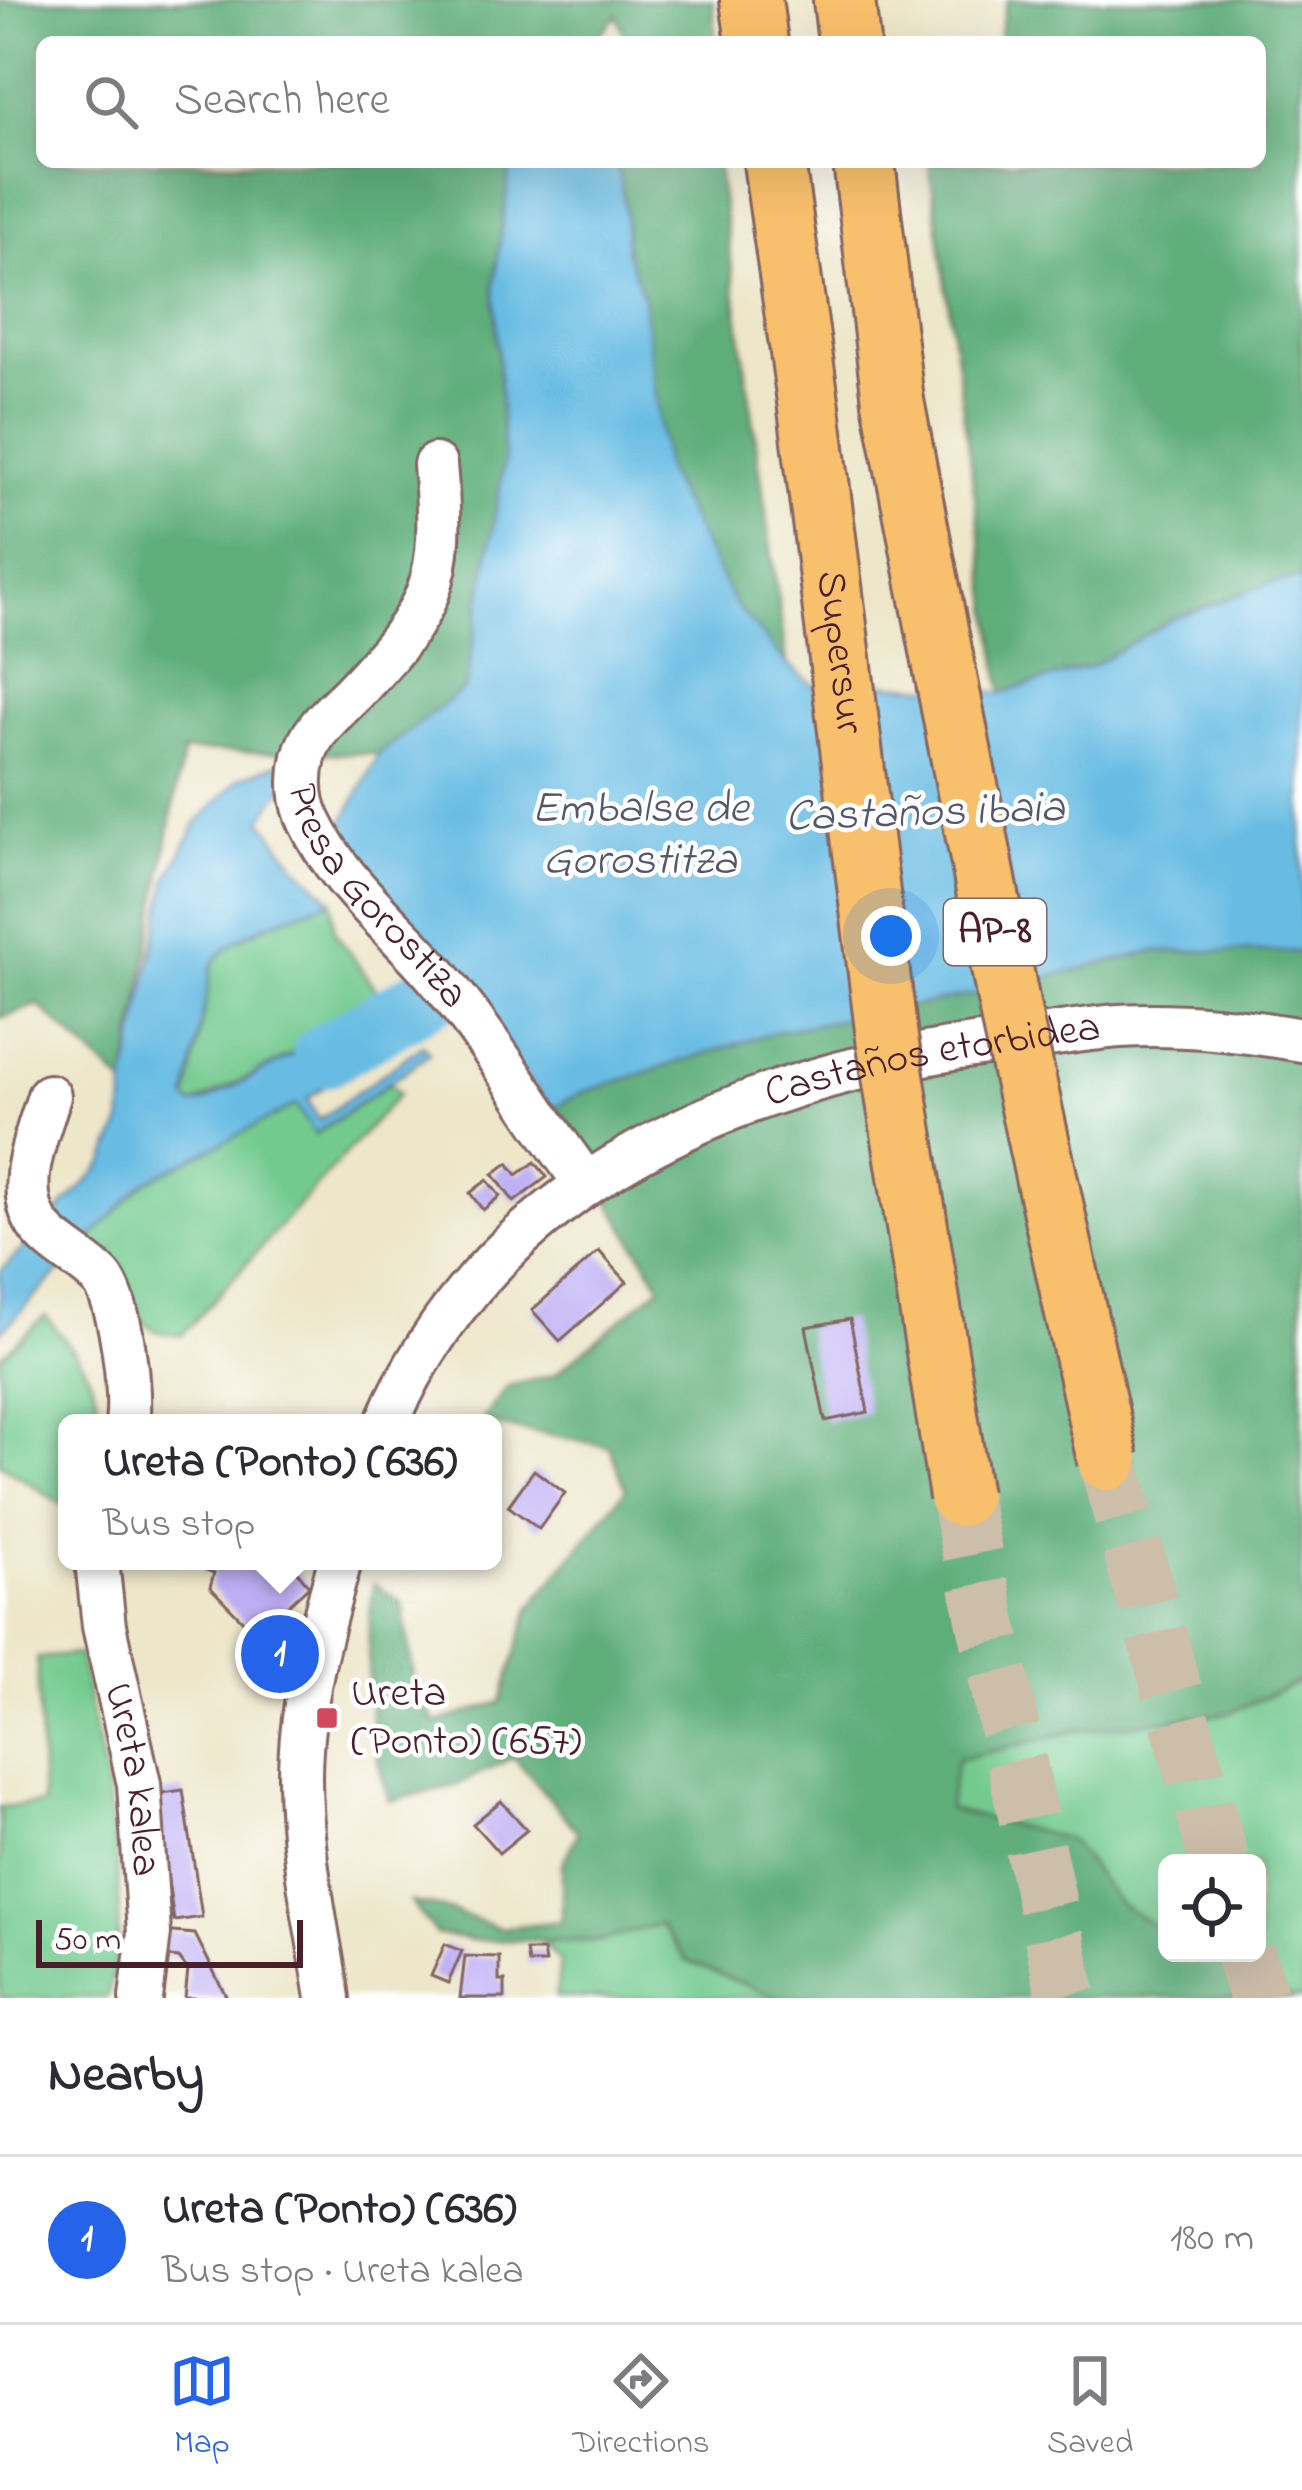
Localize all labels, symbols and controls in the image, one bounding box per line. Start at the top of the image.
search box [36,36,1266,168]
icon: search [78,69,144,135]
text: Search here [174,69,390,135]
street label: Supersur [799,567,880,738]
water label: Castaños ibaia [784,776,1067,852]
water label: Embalse de Gorostitza [531,777,751,895]
street label: Presa Gorostiza [270,780,483,1022]
road number: AP-8 [944,899,1046,965]
your location [861,906,921,966]
street label: Castaños etorbidea [757,997,1104,1125]
popup [58,1414,502,1570]
text: Ureta (Ponto) (636) [103,1431,457,1497]
text: Bus stop [103,1497,255,1554]
pin: 1 [241,1609,319,1699]
place label: Ureta (Ponto) (657) [351,1664,582,1773]
street label: Ureta kalea [87,1677,176,1878]
marker: Ureta (Ponto) (657) [314,1705,340,1731]
map controls [1158,1854,1266,1962]
button: locate [1158,1854,1266,1962]
scale bar [36,1914,303,1967]
text: 50 m [54,1917,121,1965]
text: Nearby [48,2039,204,2114]
text: Ureta (Ponto) (636) [162,2178,516,2244]
text: 1 [81,2211,93,2268]
text: 180 m [1170,2211,1254,2268]
text: Bus stop · Ureta kalea [162,2244,524,2301]
tab: Map [169,2348,235,2468]
tab: Directions [572,2348,710,2468]
tab: Saved [1047,2348,1133,2468]

